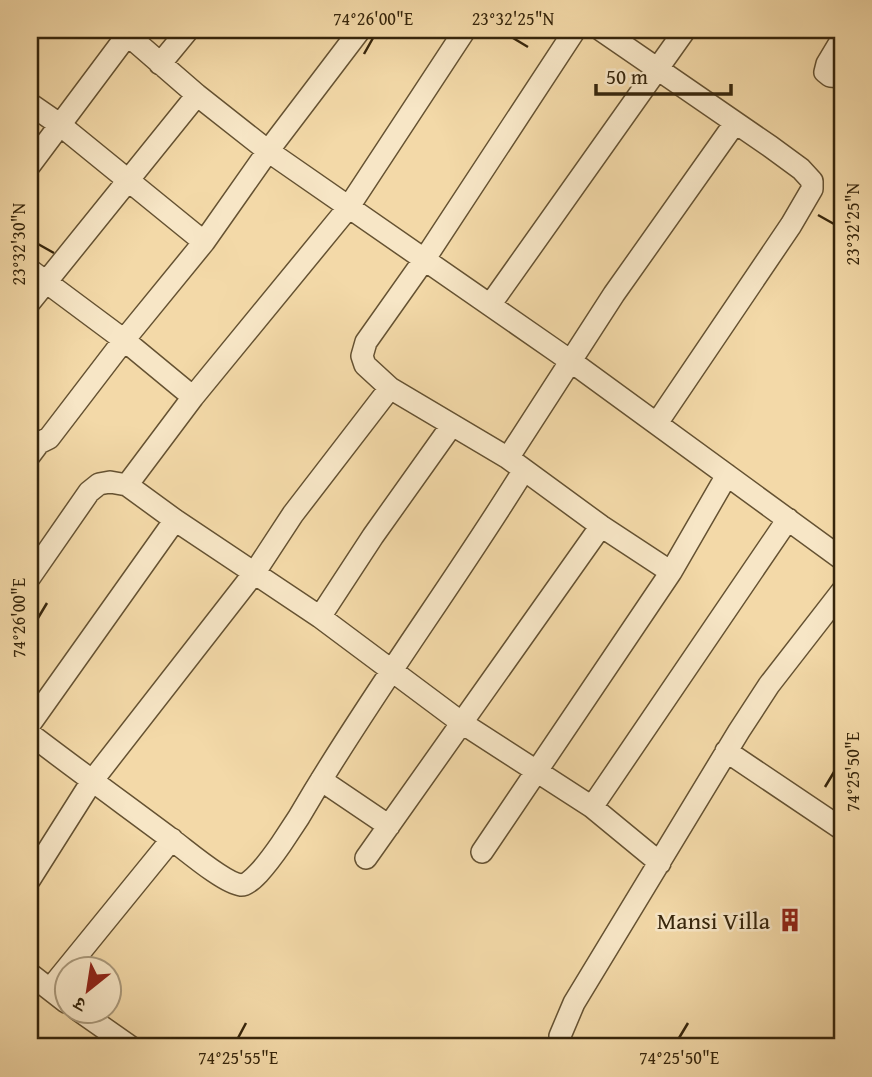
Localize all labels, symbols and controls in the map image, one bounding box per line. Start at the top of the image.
text: 74°26'00"E [333,5,413,32]
text: 23°32'25"N [472,5,555,32]
scale bar [596,52,730,96]
text: 50 m [606,61,648,92]
text: 23°32'25"N [839,182,866,265]
text: 23°32'30"N [5,202,32,285]
text: 74°26'00"E [5,578,32,658]
text: 74°25'50"E [839,732,866,812]
place label: Mansi Villa [657,903,771,938]
building icon: Mansi Villa [776,906,804,934]
north arrow [52,954,122,1024]
text: उ [67,990,92,1020]
text: 74°25'55"E [198,1044,278,1071]
text: 74°25'50"E [639,1044,719,1071]

